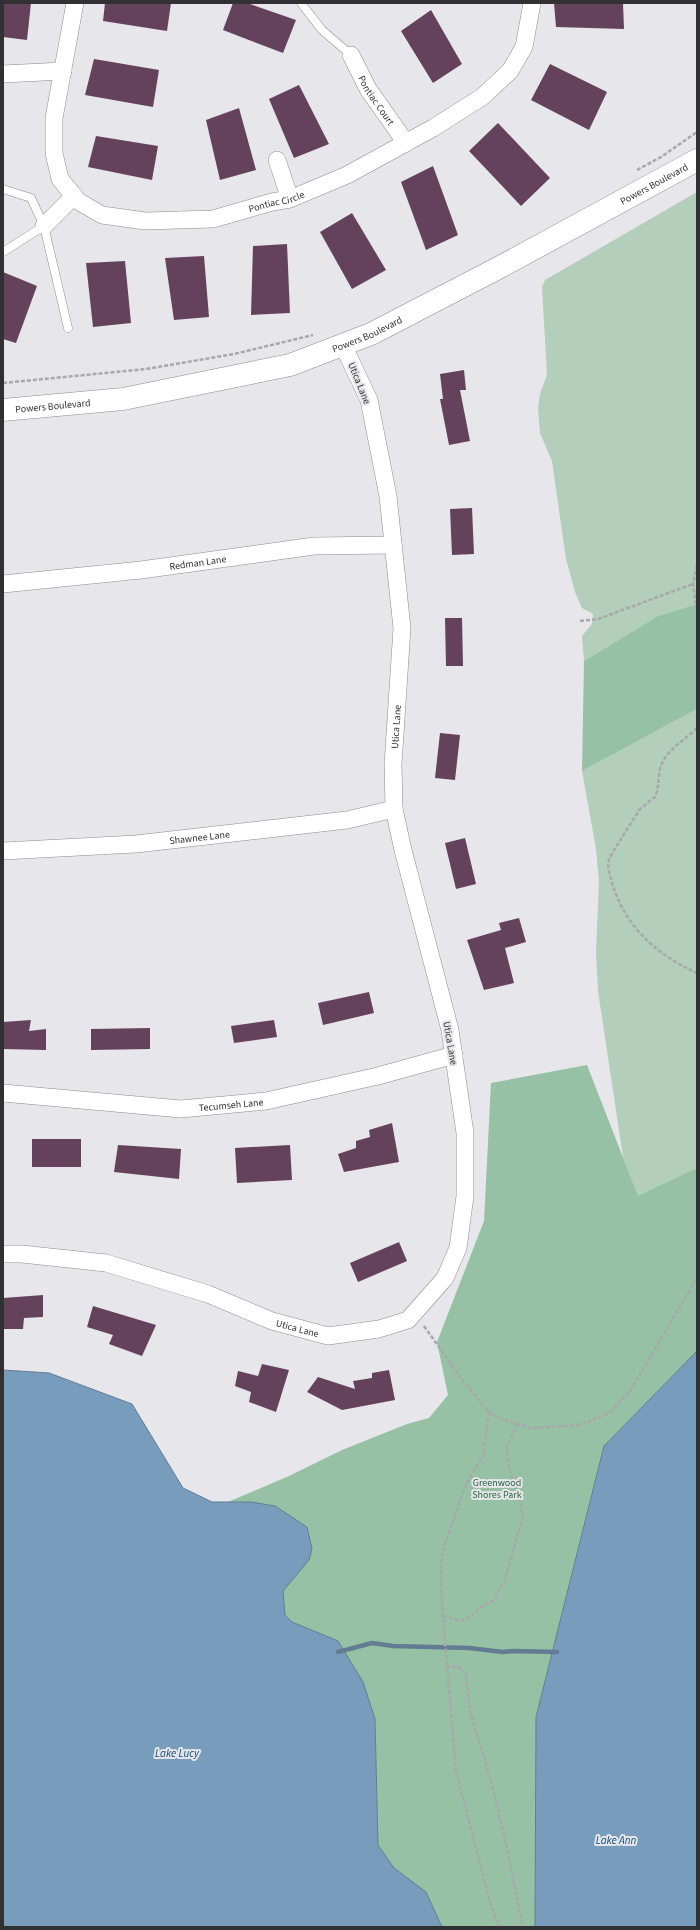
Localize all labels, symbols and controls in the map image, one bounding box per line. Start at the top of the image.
street label: Pontiac Court [354,73,398,129]
street label: Powers Boulevard [618,160,691,209]
street label: Pontiac Circle [247,188,307,216]
street label: Powers Boulevard [330,313,405,356]
street label: Utica Lane [344,360,374,406]
street label: Powers Boulevard [15,396,91,417]
street label: Redman Lane [169,552,227,574]
street label: Utica Lane [388,704,405,749]
street label: Shawnee Lane [169,827,231,848]
street label: Utica Lane [439,1020,461,1066]
street label: Tecumseh Lane [198,1095,264,1115]
street label: Utica Lane [274,1316,320,1341]
park label: Greenwood Shores Park [472,1476,522,1502]
water label: Lake Lucy [155,1746,200,1761]
water label: Lake Ann [596,1833,636,1848]

